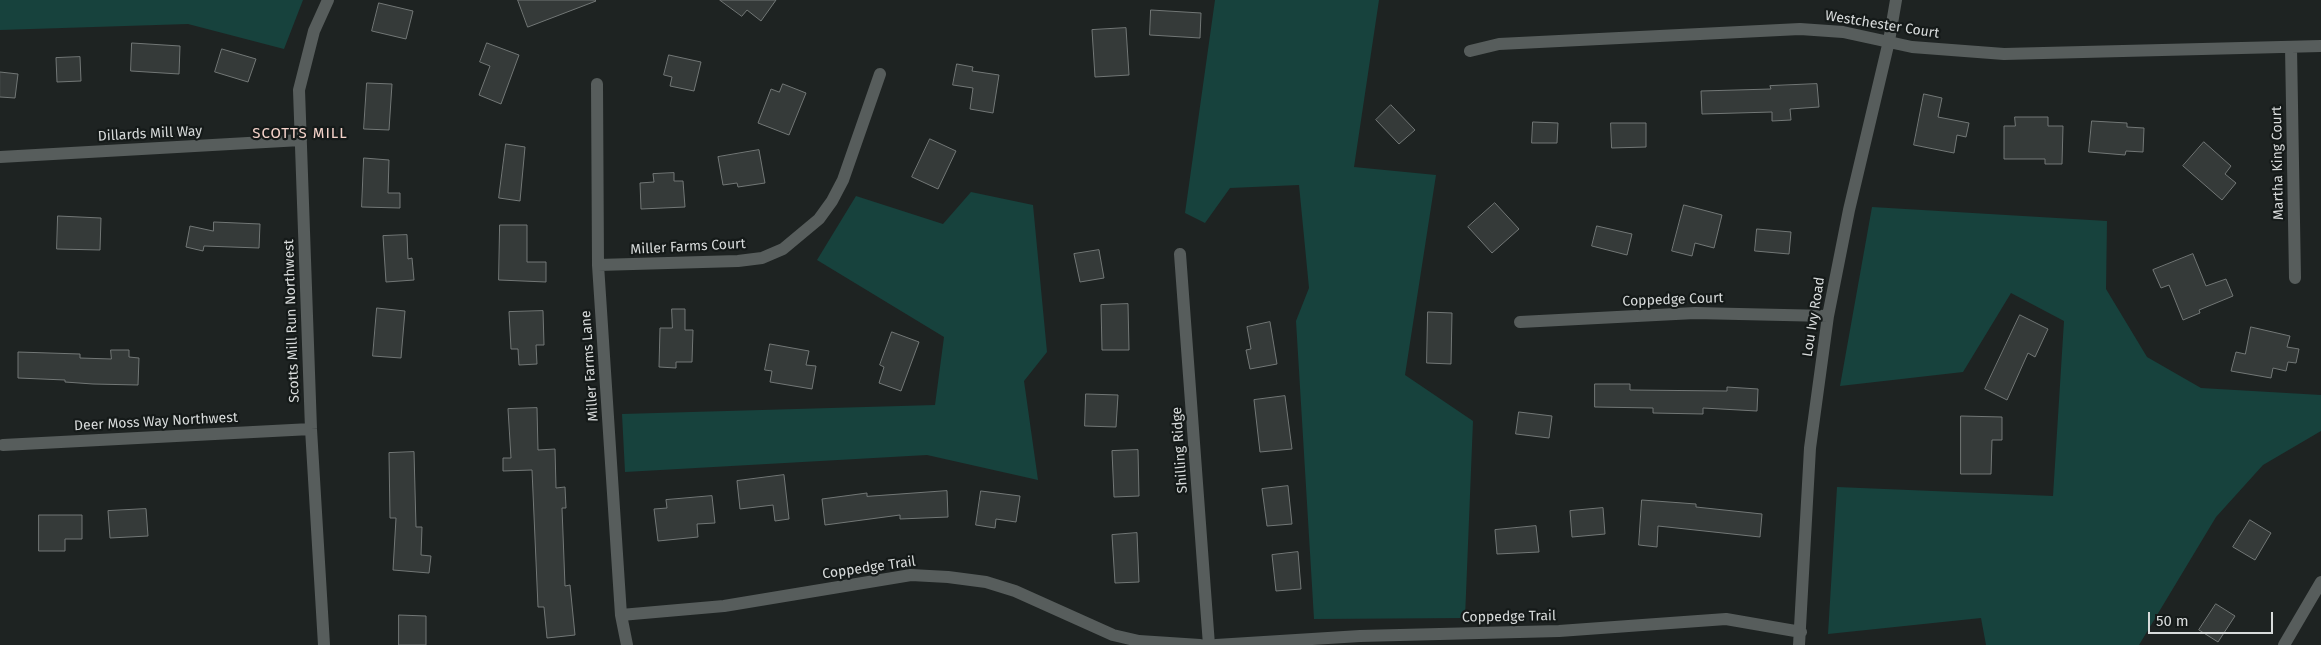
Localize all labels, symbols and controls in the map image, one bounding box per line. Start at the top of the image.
street label: Westchester Court [1824,8,1940,42]
street label: Martha King Court [2269,106,2287,220]
street label: Dillards Mill Way [97,123,203,145]
district label: SCOTTS MILL [251,125,349,143]
street label: Miller Farms Court [630,236,746,258]
street label: Scotts Mill Run Northwest [281,239,303,403]
street label: Lou Ivy Road [1799,276,1829,358]
street label: Coppedge Court [1622,290,1724,310]
street label: Miller Farms Lane [578,310,602,422]
street label: Shilling Ridge [1169,406,1191,494]
street label: Deer Moss Way Northwest [74,409,238,435]
street label: Coppedge Trail [821,553,917,583]
scale bar [2151,602,2276,634]
street label: Coppedge Trail [1462,608,1556,626]
text: 50 m [2156,612,2189,630]

